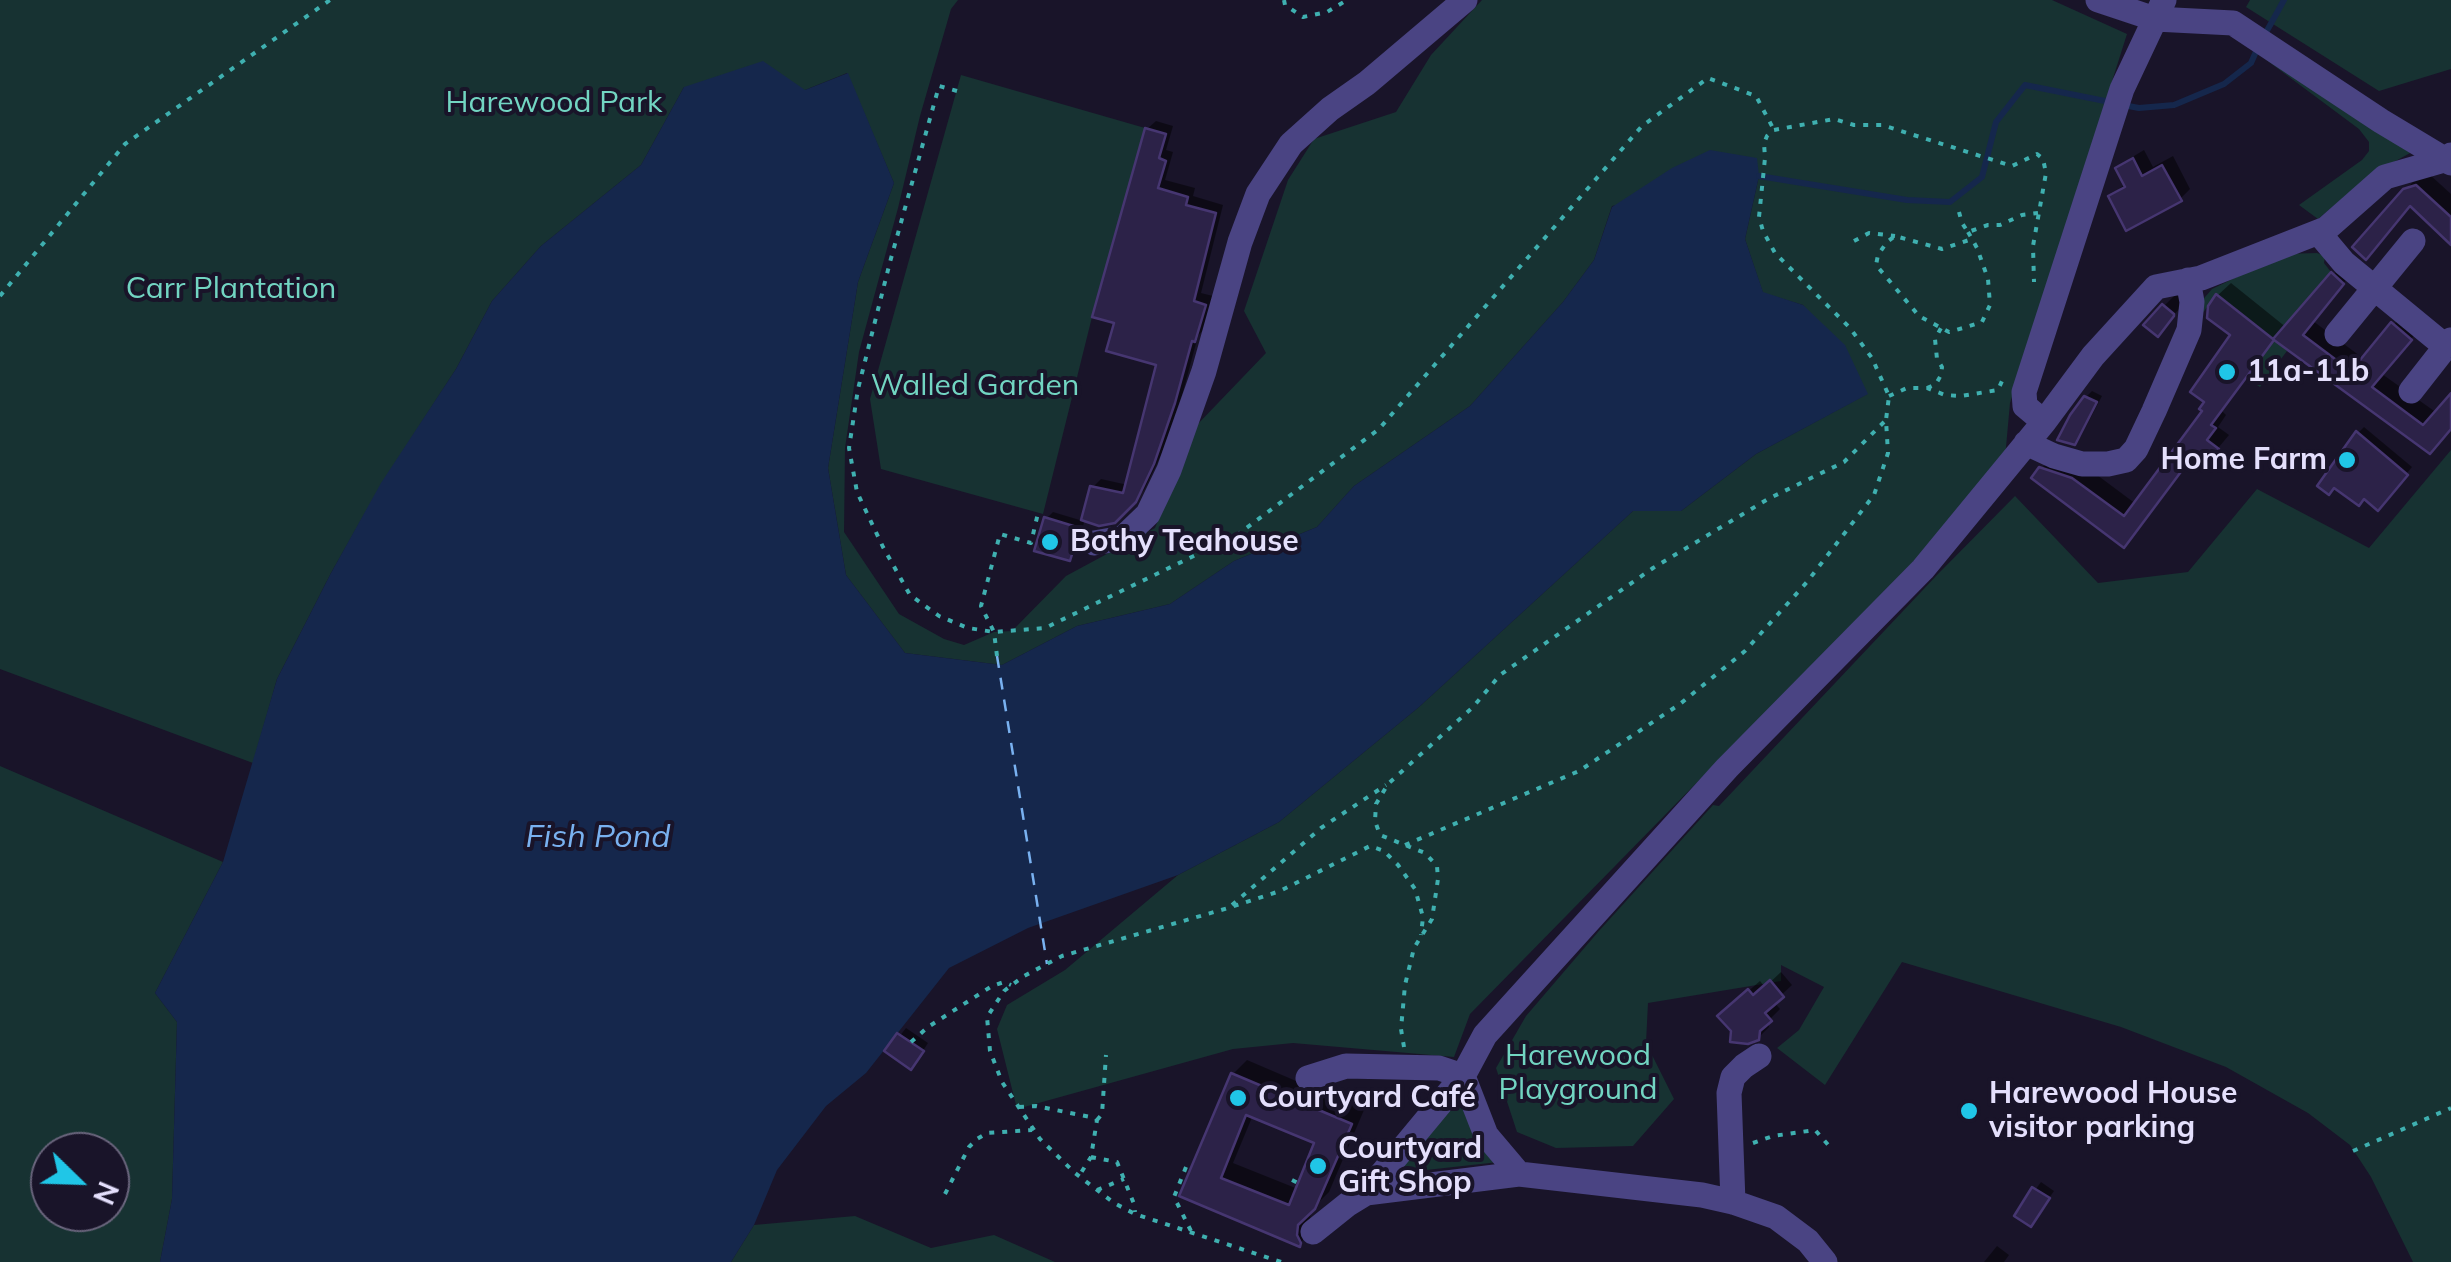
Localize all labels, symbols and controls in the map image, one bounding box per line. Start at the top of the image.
park label: Harewood Park [446,85,662,121]
park label: Carr Plantation [126,271,336,307]
place label: 11a-11b [2247,354,2369,390]
marker: 11a-11b [2216,361,2238,383]
park label: Walled Garden [871,368,1079,404]
place label: Home Farm [2160,442,2327,478]
marker: Home Farm [2336,449,2358,471]
place label: Bothy Teahouse [1070,524,1299,560]
marker: Bothy Teahouse [1039,531,1061,553]
water label: Fish Pond [526,818,670,856]
park label: Harewood Playground [1498,1038,1658,1108]
place label: Harewood House visitor parking [1989,1076,2237,1146]
place label: Courtyard Café [1258,1080,1476,1116]
marker: Courtyard Café [1227,1087,1249,1109]
marker: Harewood House visitor parking [1958,1100,1980,1122]
place label: Courtyard Gift Shop [1338,1131,1482,1202]
north arrow [30,1132,130,1232]
marker: Courtyard Gift Shop [1307,1155,1329,1177]
text: N [86,1177,126,1210]

